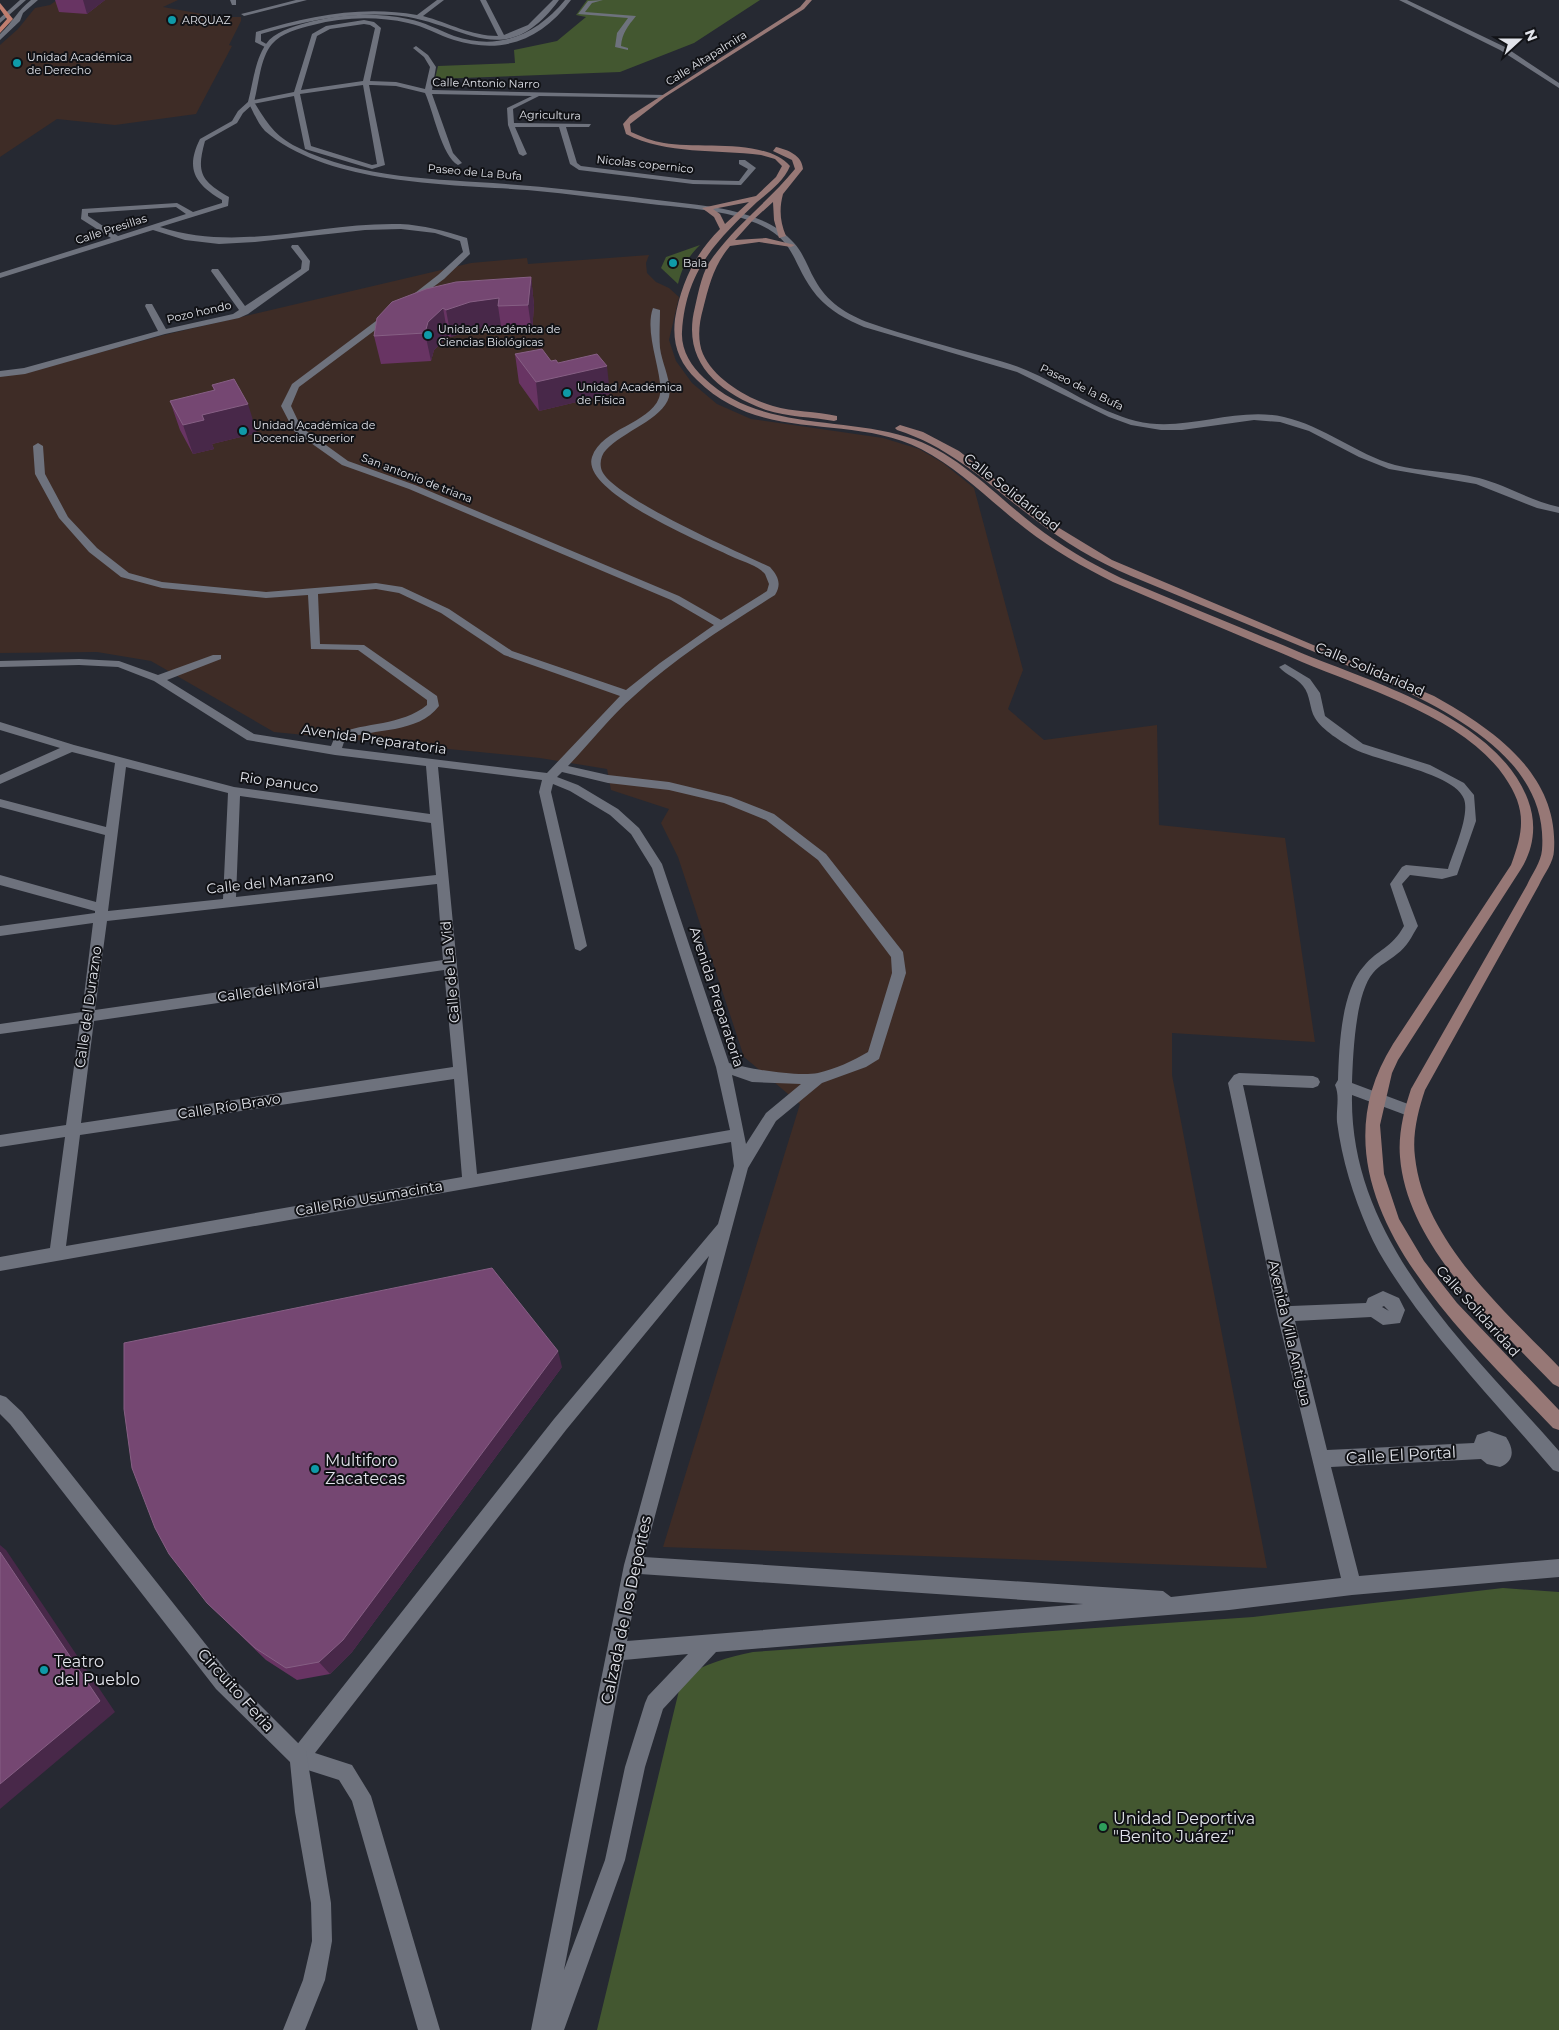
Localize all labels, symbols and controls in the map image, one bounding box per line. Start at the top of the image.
place label: ARQUAZ [182,13,231,27]
marker: ARQUAZ [166,14,178,26]
north arrow [1494,15,1544,65]
street label: Calle Altapalmira [663,27,749,89]
text: N [1521,27,1542,44]
place label: Unidad Académica de Derecho [27,50,132,77]
marker: Unidad Académica de Derecho [11,57,23,69]
street label: Calle Antonio Narro [432,75,540,91]
street label: Agricultura [519,107,581,123]
street label: Nicolas copernico [596,152,694,176]
street label: Paseo de La Bufa [427,161,523,183]
street label: Calle Presillas [73,211,149,247]
place label: Bala [683,256,707,270]
marker: Bala [667,257,679,269]
street label: Pozo hondo [165,298,233,326]
place label: Unidad Académica de Ciencias Biológicas [438,322,561,349]
marker: Unidad Académica de Ciencias Biológicas [422,329,434,341]
street label: Paseo de la Bufa [1038,361,1126,413]
place label: Unidad Académica de Física [577,380,682,407]
marker: Unidad Académica de Física [561,387,573,399]
place label: Unidad Académica de Docencia Superior [253,418,376,445]
marker: Unidad Académica de Docencia Superior [237,425,249,437]
street label: Calle Solidaridad [960,449,1064,535]
street label: San antonio de triana [359,450,475,506]
street label: Calle Solidaridad [1313,638,1427,700]
street label: Avenida Preparatoria [300,720,448,758]
street label: Rio panuco [238,768,320,796]
street label: Calle del Manzano [205,866,335,898]
street label: Calle de La Vid [437,920,463,1024]
street label: Avenida Preparatoria [686,925,748,1069]
street label: Calle del Durazno [71,945,105,1069]
street label: Calle del Moral [216,974,320,1006]
street label: Calle Río Bravo [176,1089,282,1123]
street label: Calle Río Usumacinta [294,1176,444,1220]
street label: Avenida Villa Antigua [1264,1258,1316,1408]
street label: Calle Solidaridad [1432,1262,1524,1360]
street label: Calle El Portal [1345,1443,1457,1467]
place label: Multiforo Zacatecas [325,1451,406,1488]
marker: Multiforo Zacatecas [309,1463,321,1475]
street label: Calzada de los Deportes [597,1514,655,1706]
street label: Circuito Feria [194,1644,278,1736]
place label: Teatro del Pueblo [54,1652,140,1689]
marker: Teatro del Pueblo [38,1664,50,1676]
place label: Unidad Deportiva "Benito Juárez" [1113,1809,1255,1846]
marker: Unidad Deportiva "Benito Juárez" [1097,1821,1109,1833]

